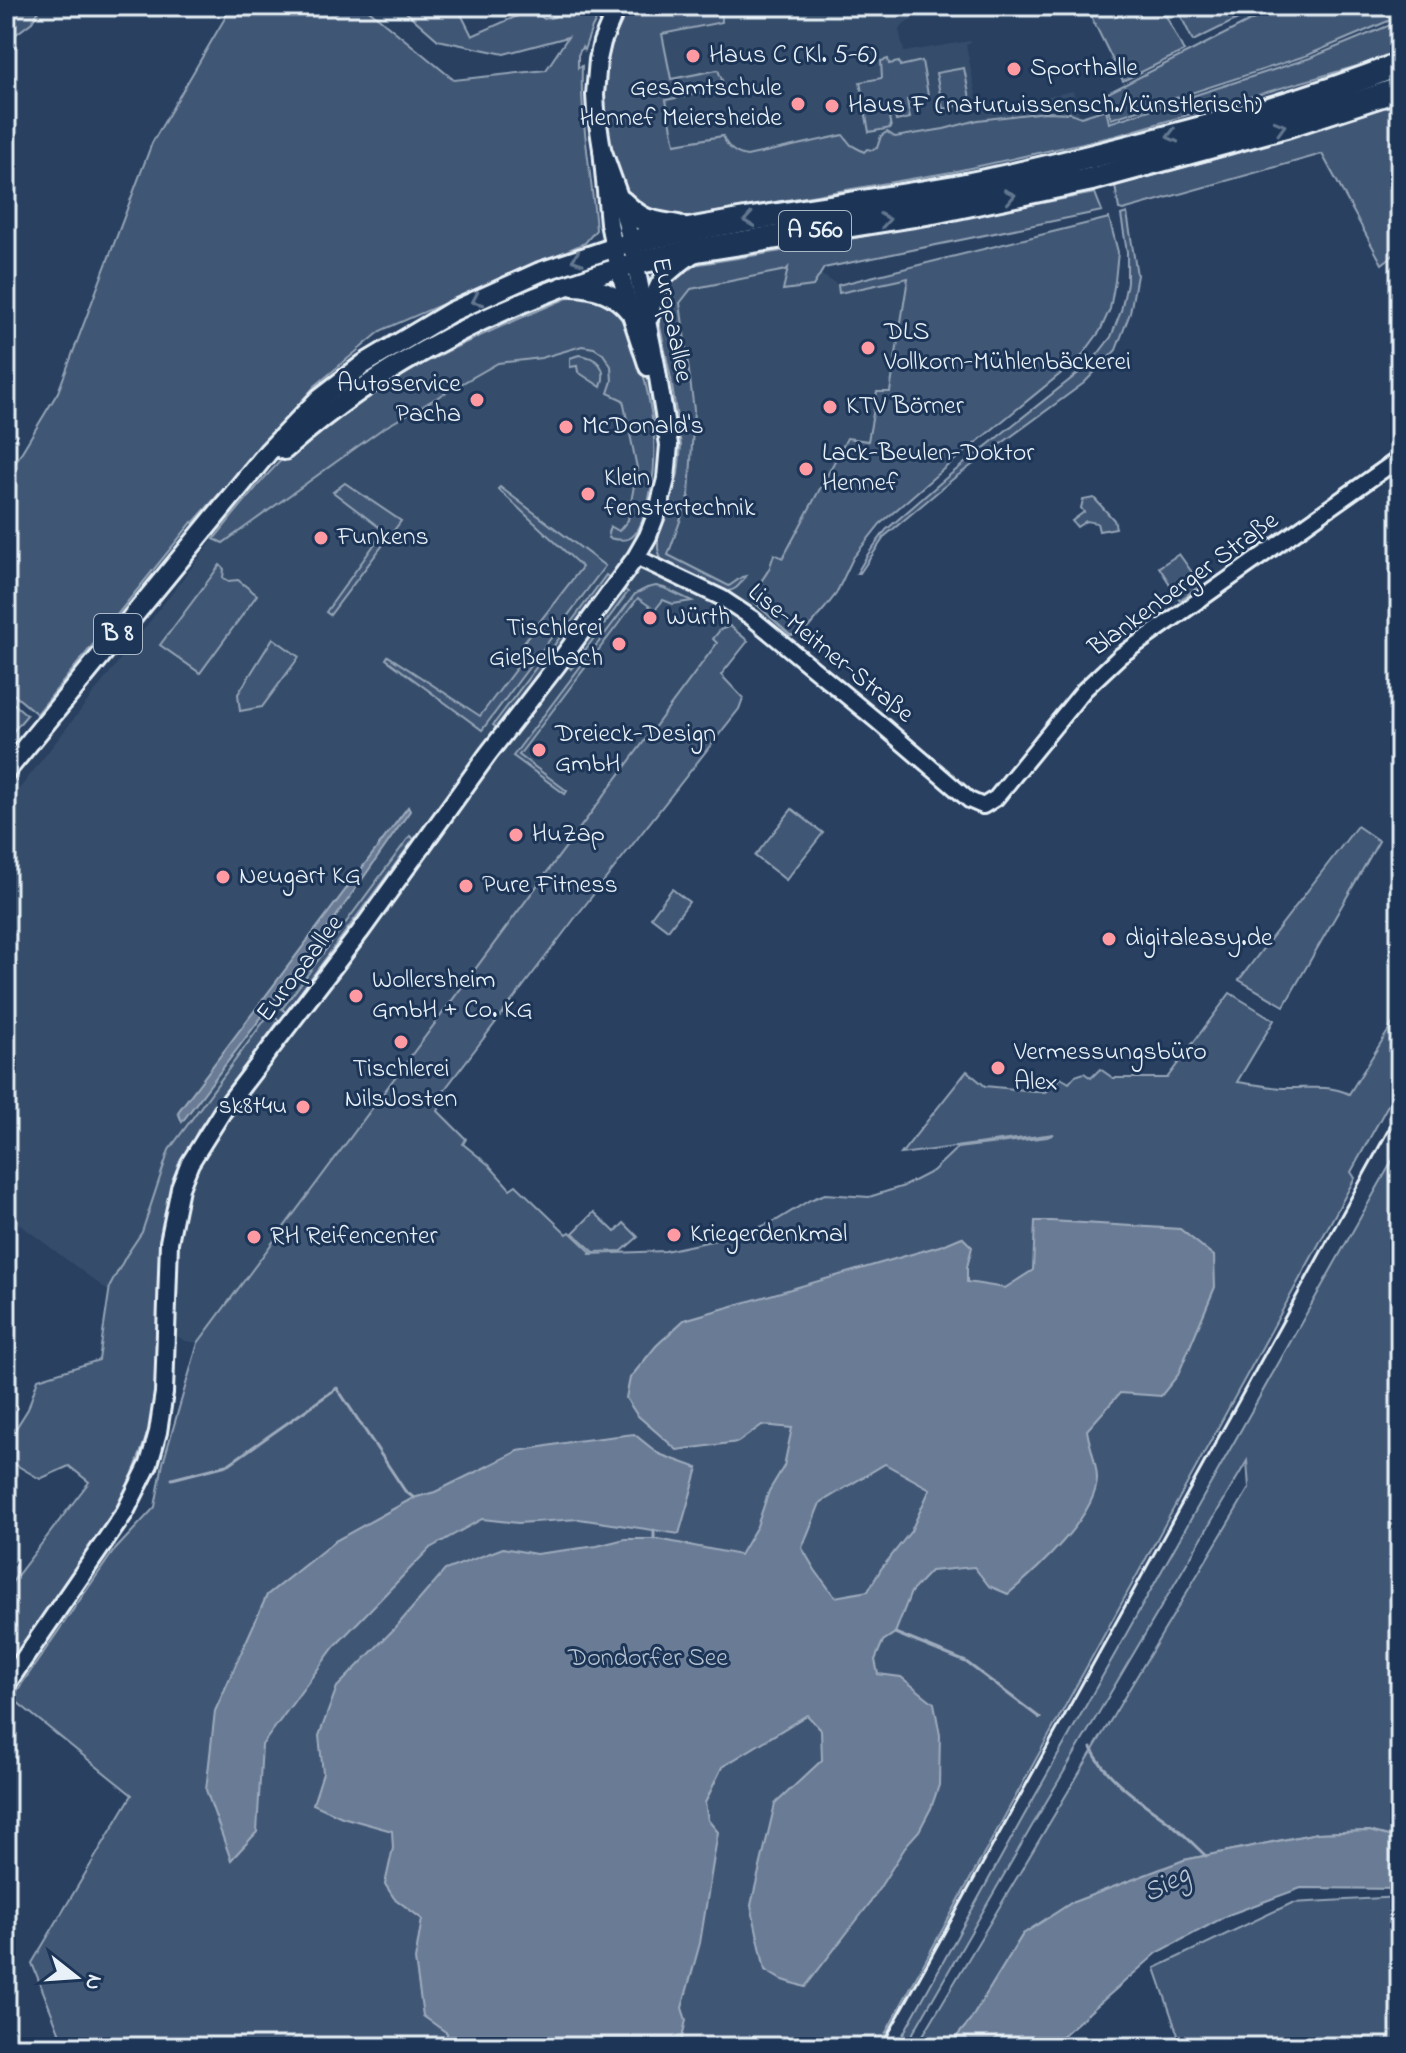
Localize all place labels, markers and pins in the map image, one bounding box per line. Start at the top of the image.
place label: Haus C (Kl. 5-6) [709,37,877,75]
marker: Haus C (Kl. 5-6) [684,47,702,65]
place label: Sporthalle [1030,50,1138,88]
marker: Sporthalle [1005,60,1023,78]
place label: Gesamtschule Hennef Meiersheide [579,70,782,138]
place label: Haus F (naturwissensch./künstlerisch) [848,87,1262,125]
marker: Gesamtschule Hennef Meiersheide [789,95,807,113]
marker: Haus F (naturwissensch./künstlerisch) [823,97,841,115]
place label: DLS Vollkorn-Mühlenbäckerei [883,314,1131,382]
marker: DLS Vollkorn-Mühlenbäckerei [859,339,877,357]
place label: Autoservice Pacha [337,366,461,434]
place label: KTV Börner [846,388,965,426]
marker: Autoservice Pacha [468,391,486,409]
marker: KTV Börner [821,398,839,416]
place label: McDonald's [582,408,704,446]
marker: McDonald's [557,418,575,436]
place label: Lack-Beulen-Doktor Hennef [822,435,1035,503]
place label: Klein fenstertechnik [604,460,756,528]
marker: Lack-Beulen-Doktor Hennef [797,460,815,478]
marker: Klein fenstertechnik [579,485,597,503]
place label: Funkens [336,519,429,557]
marker: Funkens [312,529,330,547]
place label: Würth [666,599,730,637]
marker: Würth [641,609,659,627]
place label: Tischlerei Gießelbach [489,610,603,678]
marker: Tischlerei Gießelbach [610,635,628,653]
place label: Dreieck-Design GmbH [554,716,716,784]
marker: Dreieck-Design GmbH [530,741,548,759]
place label: HuZap [532,816,605,854]
marker: HuZap [507,826,525,844]
place label: Neugart KG [239,858,361,896]
place label: Pure Fitness [482,867,618,905]
marker: Neugart KG [214,868,232,886]
marker: Pure Fitness [457,877,475,895]
place label: digitaleasy.de [1125,920,1273,958]
marker: digitaleasy.de [1100,930,1118,948]
place label: Wollersheim GmbH + Co. KG [372,962,533,1030]
marker: Wollersheim GmbH + Co. KG [347,987,365,1005]
marker: Tischlerei NilsJosten [392,1033,410,1051]
place label: Vermessungsbüro Alex [1013,1034,1207,1102]
place label: Tischlerei NilsJosten [345,1051,457,1119]
marker: Vermessungsbüro Alex [989,1059,1007,1077]
place label: sk8t4u [218,1088,287,1126]
marker: sk8t4u [294,1098,312,1116]
place label: Kriegerdenkmal [690,1216,847,1254]
place label: RH Reifencenter [270,1218,439,1256]
marker: Kriegerdenkmal [665,1226,683,1244]
marker: RH Reifencenter [245,1228,263,1246]

